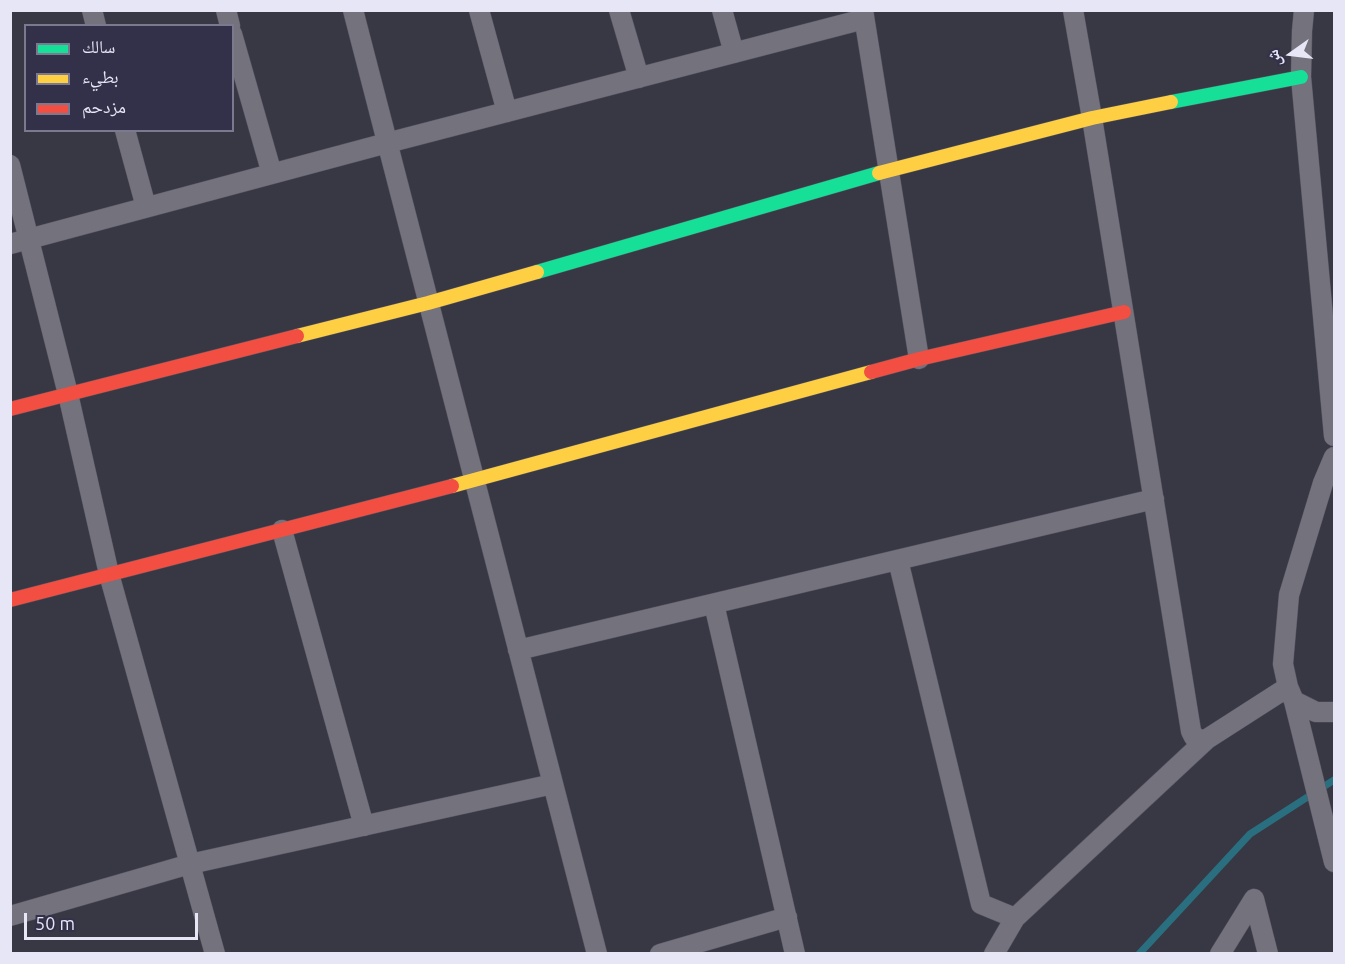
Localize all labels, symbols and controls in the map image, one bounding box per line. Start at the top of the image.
legend [24,24,234,132]
north arrow [1261,24,1321,84]
text: سالك [82,36,115,56]
text: ش [1263,48,1284,69]
text: بطيء [82,66,119,86]
text: مزدحم [82,96,126,116]
scale bar [27,901,201,939]
text: 50 m [35,913,75,933]

